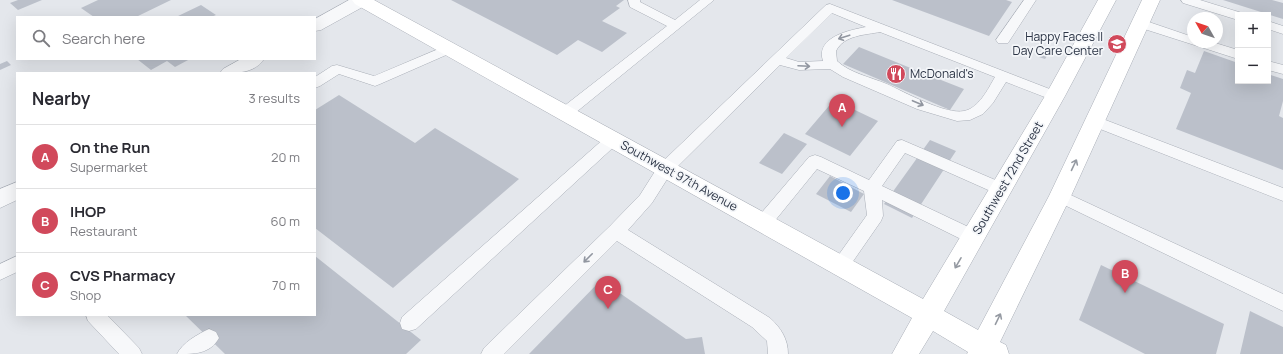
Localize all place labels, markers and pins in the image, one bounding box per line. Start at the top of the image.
place label: Happy Faces II Day Care Center [1013,28,1104,59]
school or university icon: Happy Faces II Day Care Center [1106,33,1128,55]
restaurant icon: McDonald's [885,63,907,85]
place label: McDonald's [910,65,974,82]
pin: A [829,94,855,127]
pin: B [1112,260,1138,293]
pin: C [595,276,621,309]

